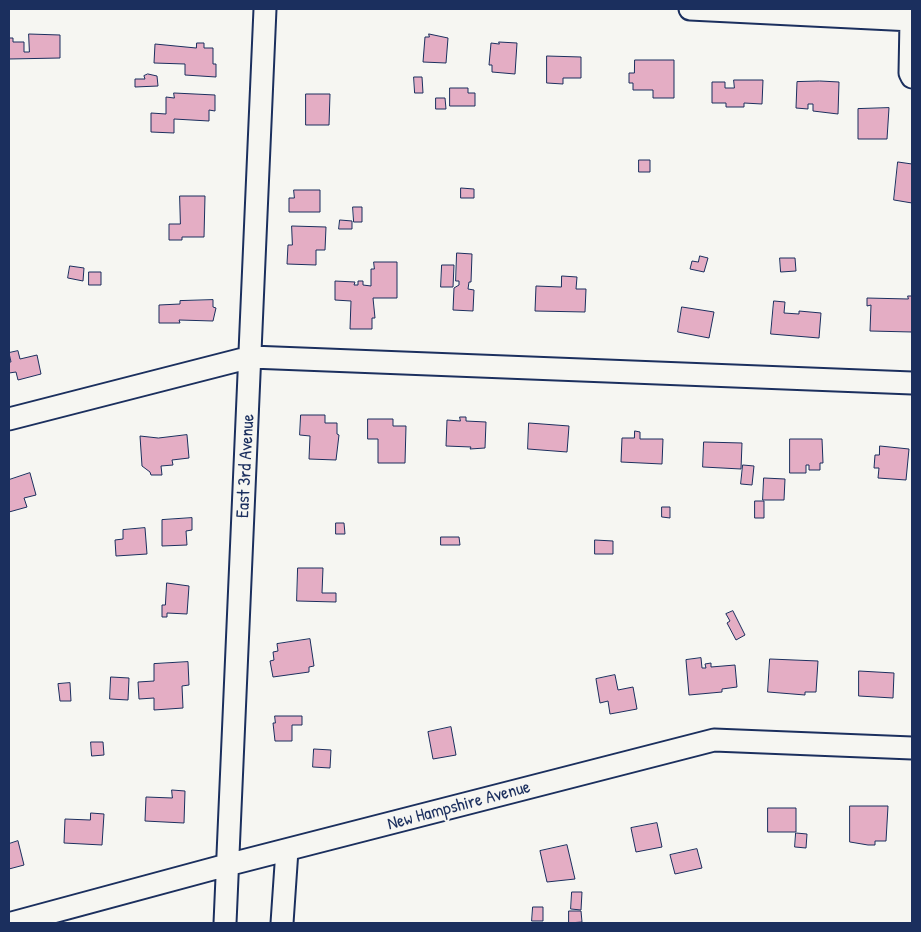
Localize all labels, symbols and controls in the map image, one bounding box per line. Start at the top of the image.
street label: East 3rd Avenue [232,413,260,519]
street label: New Hampshire Avenue [385,777,533,835]

